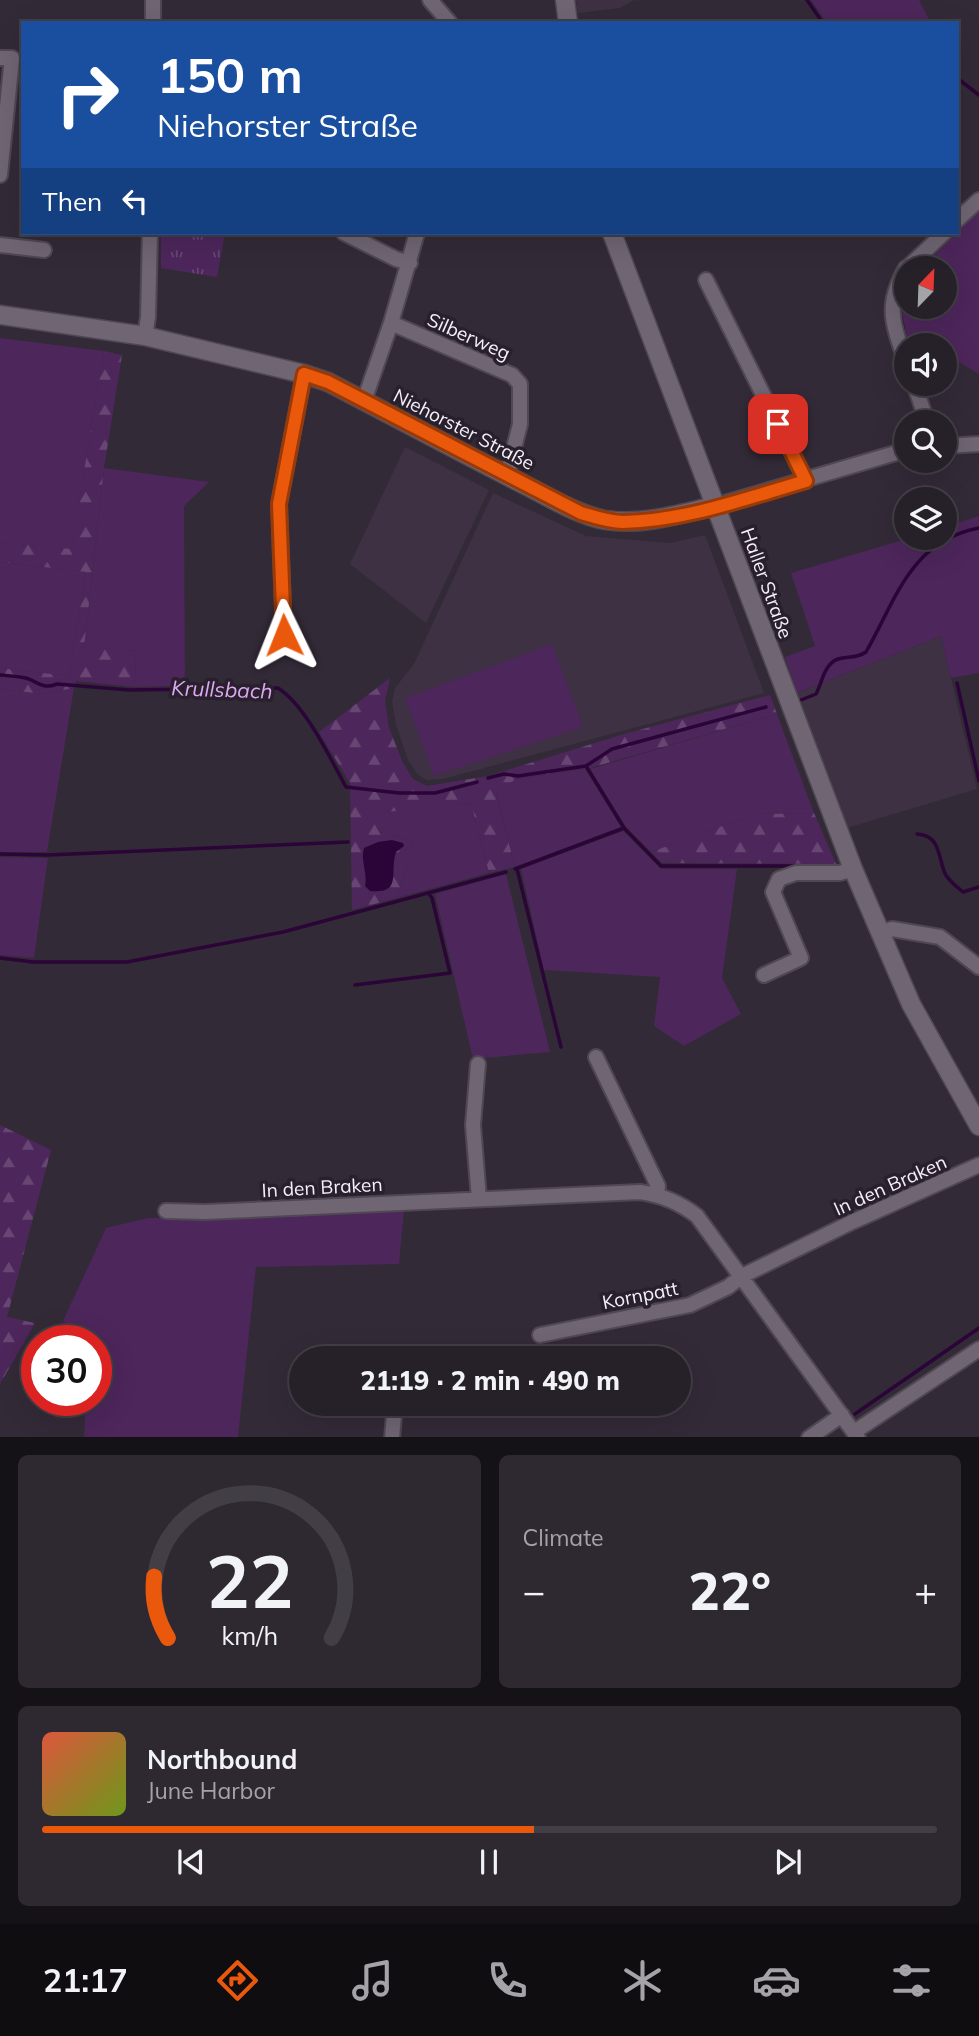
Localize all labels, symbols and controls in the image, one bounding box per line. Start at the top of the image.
text: 150 m [157,44,303,105]
icon: right [42,49,133,140]
text: Niehorster Straße [157,105,418,145]
icon: left [116,182,154,220]
text: Then [42,185,102,218]
north arrow [894,256,957,318]
map controls [894,256,957,550]
street label: Silberweg [424,307,514,365]
button: sound [894,333,957,396]
street label: Niehorster Straße [390,383,538,475]
pin [748,394,808,454]
icon: arrive [759,405,797,443]
button: search [894,410,957,473]
button: layers [894,487,957,550]
street label: Haller Straße [736,524,798,642]
position arrow [247,598,321,672]
water label: Krullsbach [171,674,273,704]
street label: In den Braken [830,1149,950,1221]
street label: In den Braken [261,1172,383,1202]
street label: Kornpatt [600,1276,680,1314]
speed limit sign: 30 [21,1325,112,1416]
text: 21:19 · 2 min · 490 m [360,1364,620,1397]
text: Climate [523,1523,604,1552]
text: 22 [206,1535,293,1626]
text: 22° [689,1558,771,1623]
text: − [523,1567,545,1615]
text: + [914,1567,937,1615]
text: km/h [221,1619,278,1650]
text: Northbound [147,1743,297,1776]
text: June Harbor [147,1776,275,1805]
icon: previous [172,1843,210,1881]
icon: pause [470,1843,508,1881]
icon: next [769,1843,807,1881]
icon: directions [213,1956,262,2005]
icon: music [348,1956,397,2005]
icon: phone [483,1956,532,2005]
icon: climate [618,1956,667,2005]
icon: car [752,1956,801,2005]
icon: filters [887,1956,936,2005]
text: 21:17 [43,1960,128,2000]

